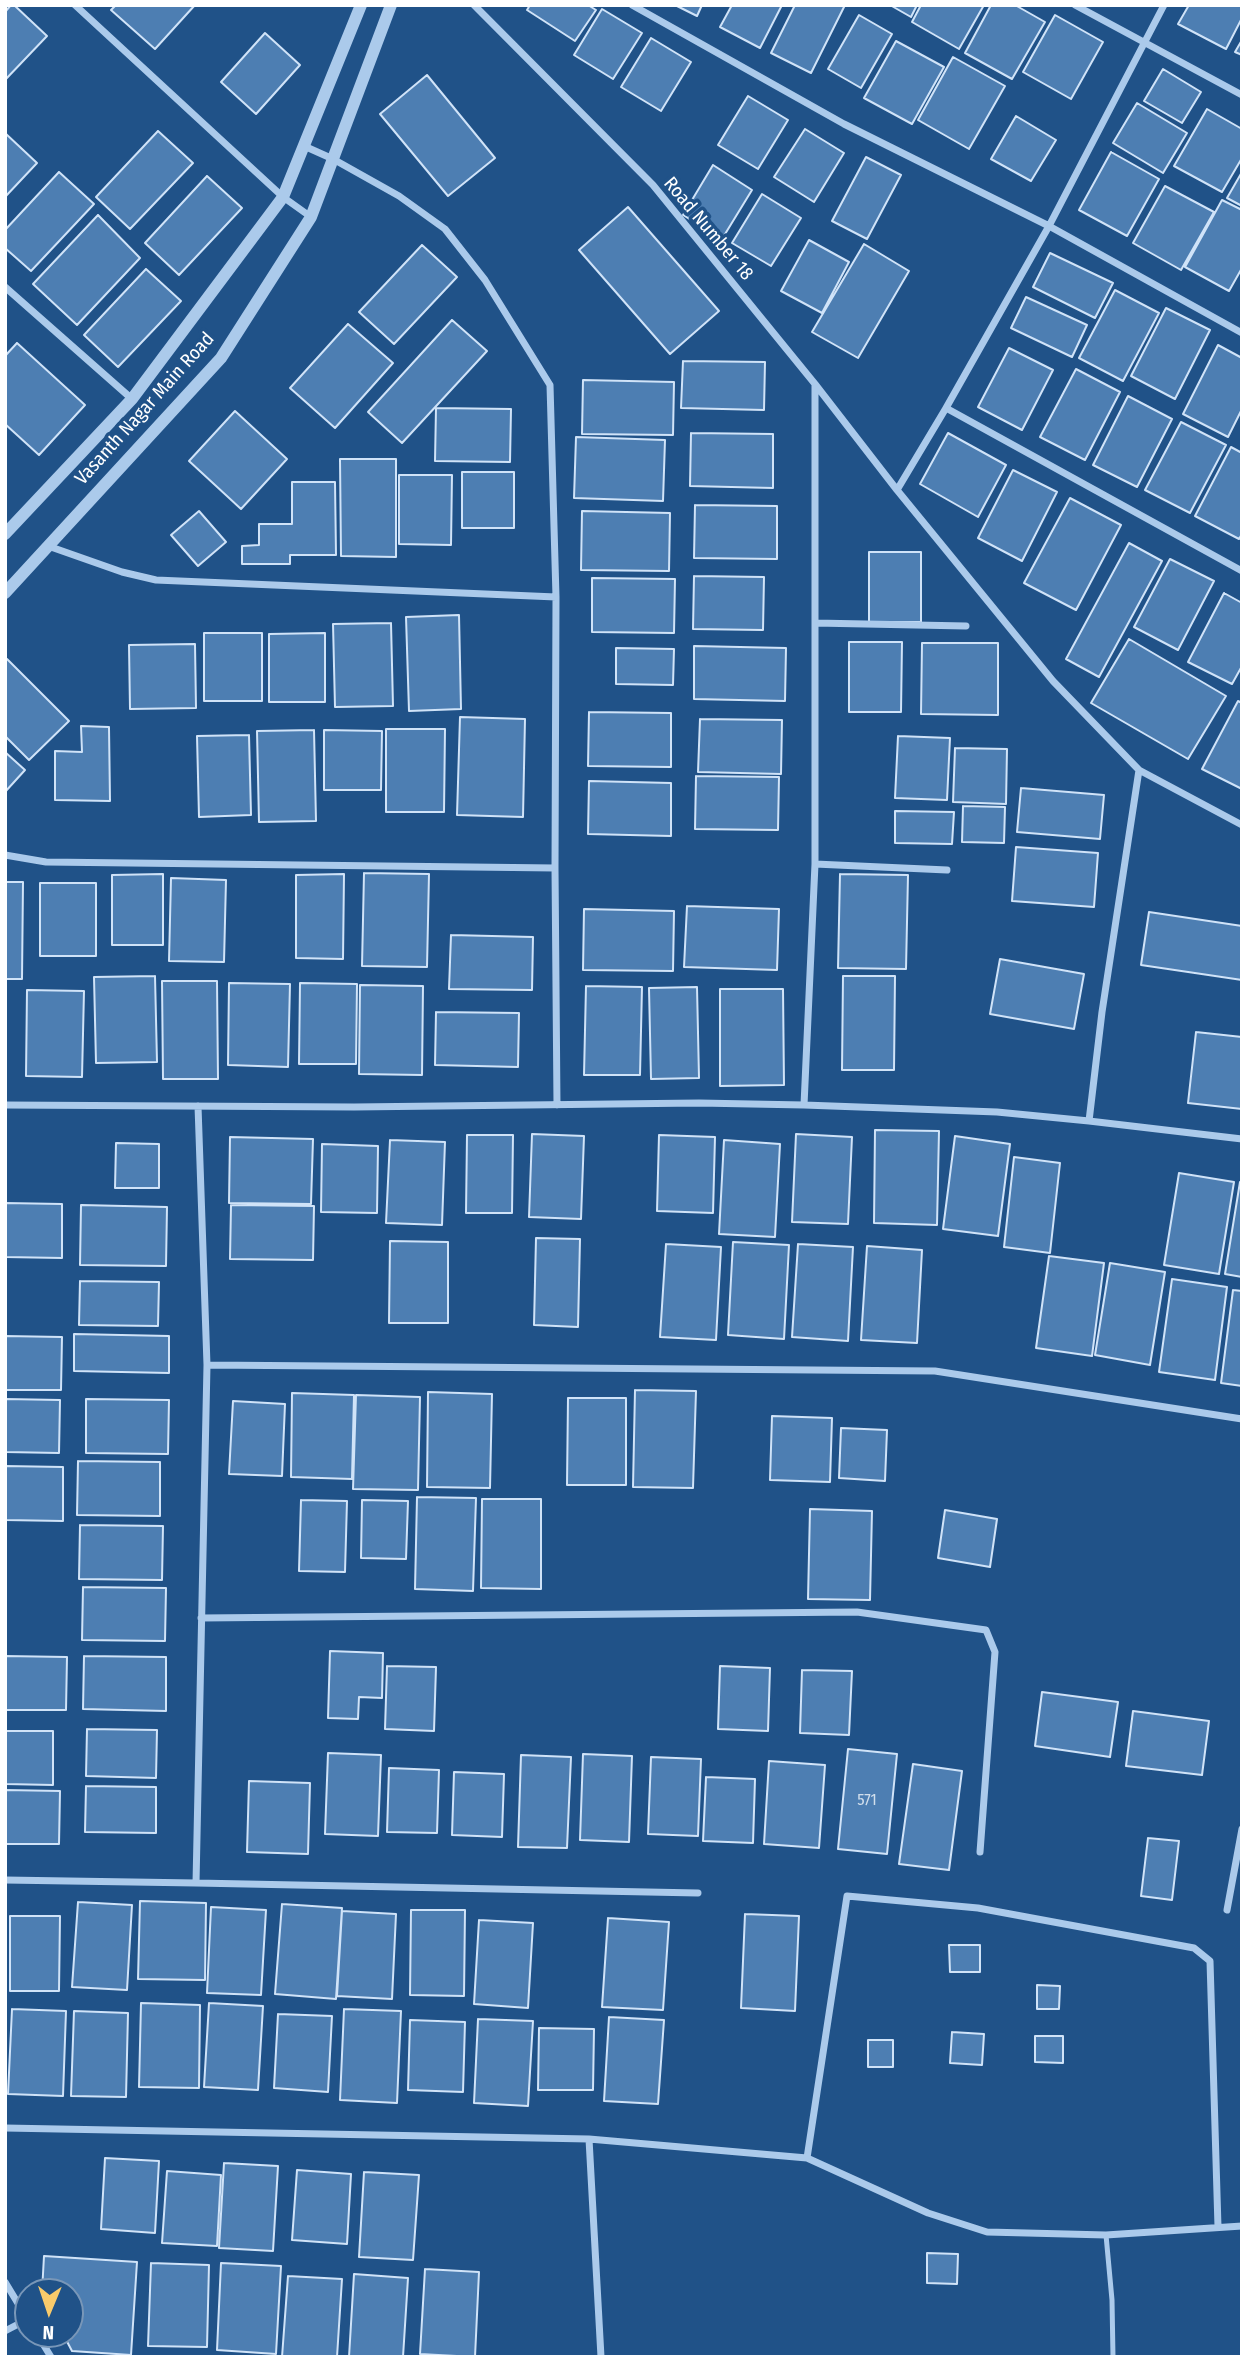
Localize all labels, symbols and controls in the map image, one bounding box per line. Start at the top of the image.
street label: Road Number 18 [658,173,758,285]
street label: Vasanth Nagar Main Road [71,328,219,490]
house number: 571 [857,1791,877,1811]
north arrow [14,2278,84,2348]
text: N [42,2321,54,2344]

